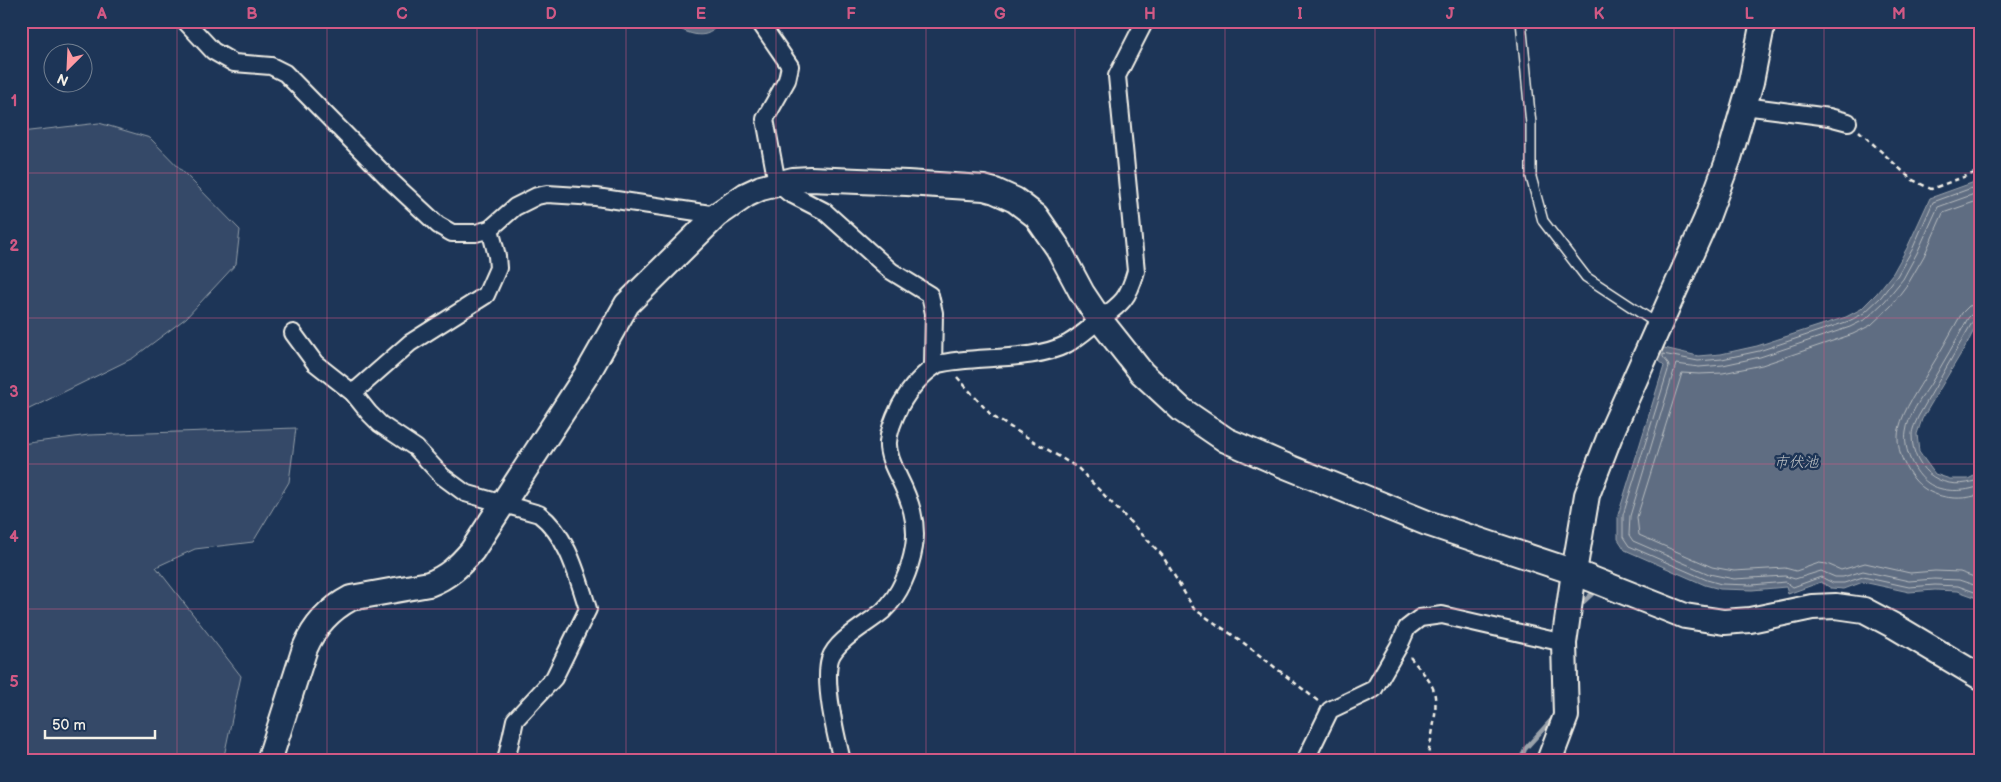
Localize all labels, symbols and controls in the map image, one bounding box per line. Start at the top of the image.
text: A [96,5,107,24]
text: B [246,5,258,24]
text: C [396,5,408,24]
text: D [545,5,557,24]
text: E [696,5,706,24]
text: F [846,5,856,24]
text: G [994,5,1006,24]
text: H [1144,5,1156,24]
text: I [1297,5,1303,24]
text: J [1446,5,1455,24]
text: K [1594,5,1605,24]
text: L [1744,5,1754,24]
text: M [1892,5,1906,24]
north arrow [42,42,92,92]
text: N [55,70,71,89]
text: 1 [11,92,17,111]
text: 2 [9,237,19,256]
text: 3 [9,383,19,402]
water label: 市伏池 [1773,453,1819,472]
text: 4 [9,528,19,547]
text: 5 [9,673,19,692]
scale bar [45,707,155,739]
text: 50 m [52,716,86,735]

